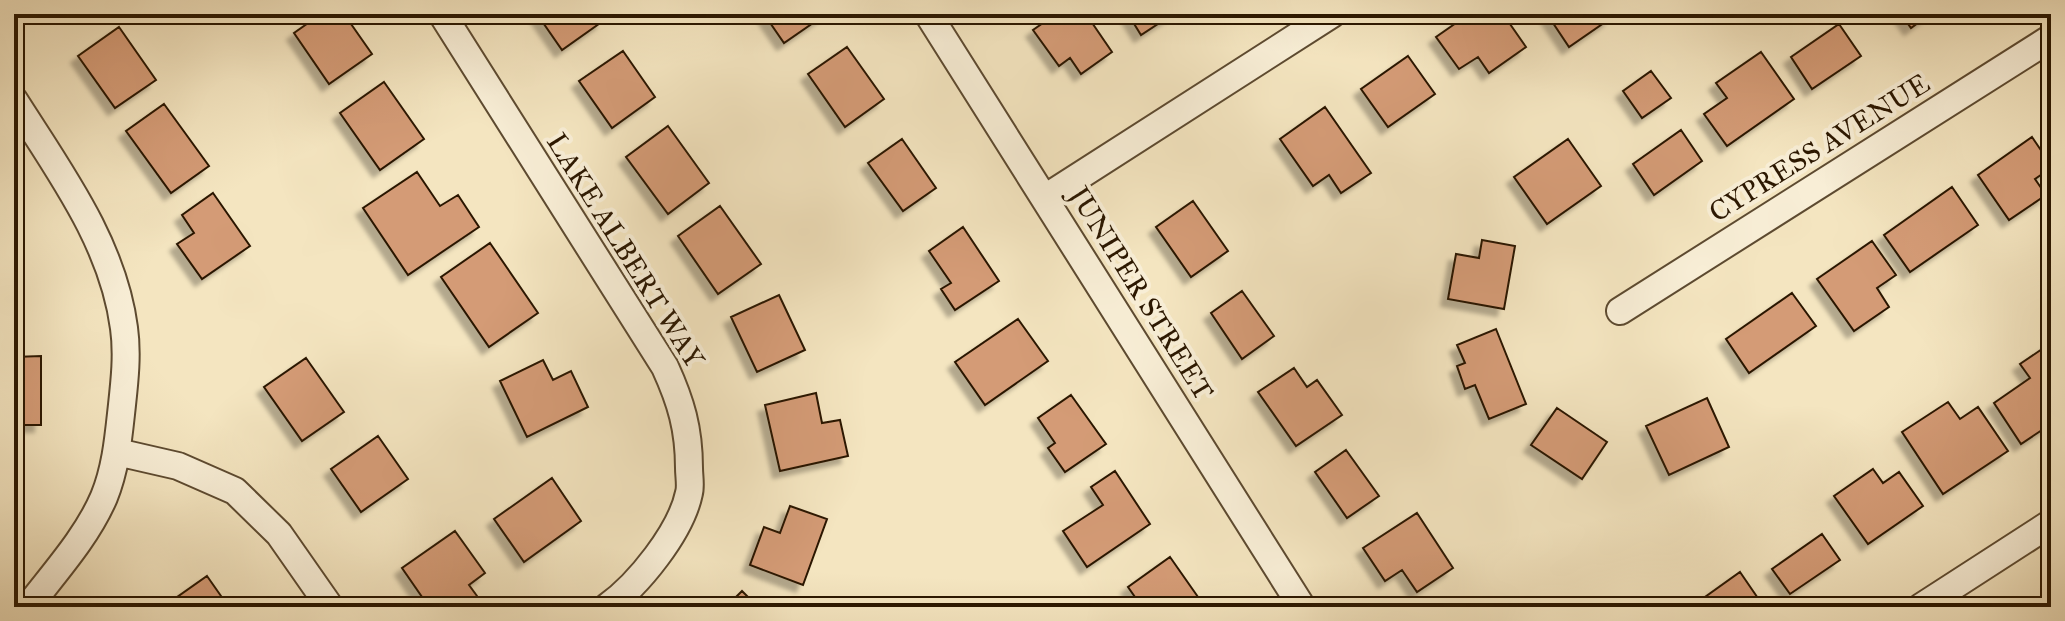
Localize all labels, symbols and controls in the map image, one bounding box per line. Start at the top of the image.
street label: CYPRESS AVENUE [1703,65,1936,229]
street label: LAKE ALBERT WAY [539,126,713,375]
street label: JUNIPER STREET [1060,177,1221,407]

